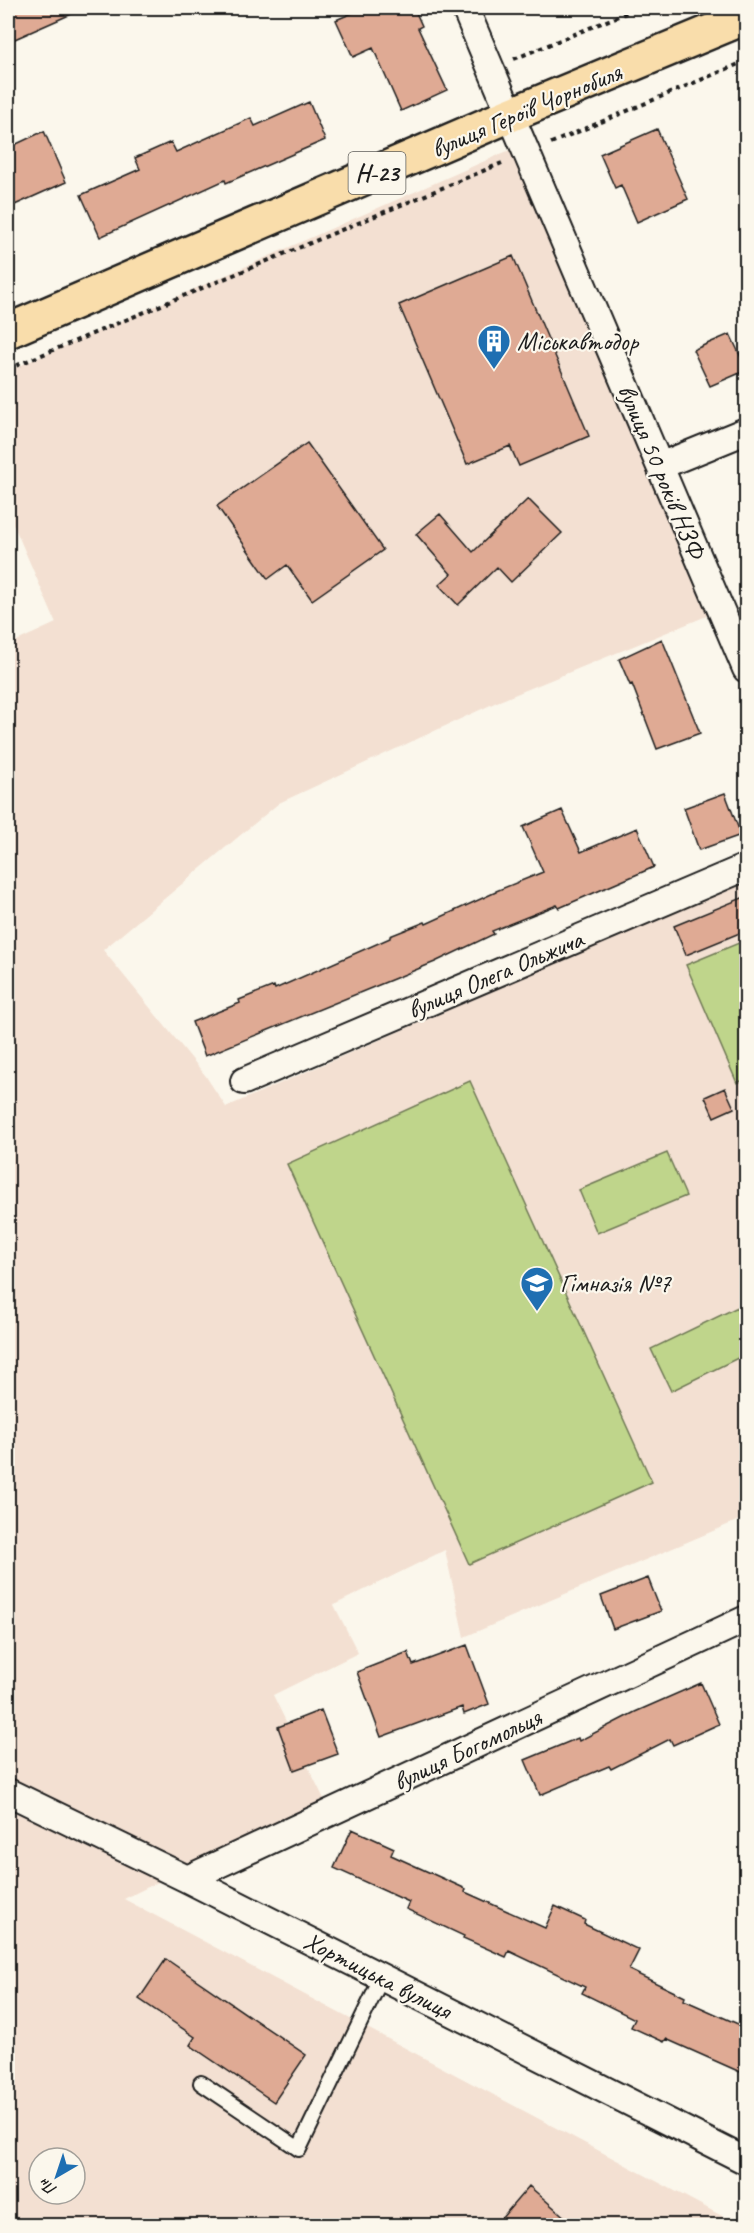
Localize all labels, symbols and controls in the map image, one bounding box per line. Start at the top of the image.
street label: вулиця Героїв Чорнобиля [426,55,628,165]
road number: Н-23 [348,152,406,194]
building icon: Міськавтодор [476,323,512,370]
place label: Міськавтодор [517,325,640,358]
street label: вулиця 50 років НЗФ [610,379,714,565]
street label: вулиця Олега Ольжича [402,922,590,1026]
school or university icon: Гімназія №7 [519,1265,555,1312]
place label: Гімназія №7 [560,1267,672,1300]
street label: вулиця Богомольця [388,1700,548,1798]
street label: Хортицька вулиця [298,1924,459,2028]
north arrow [27,2146,87,2206]
text: Пн [35,2173,61,2200]

